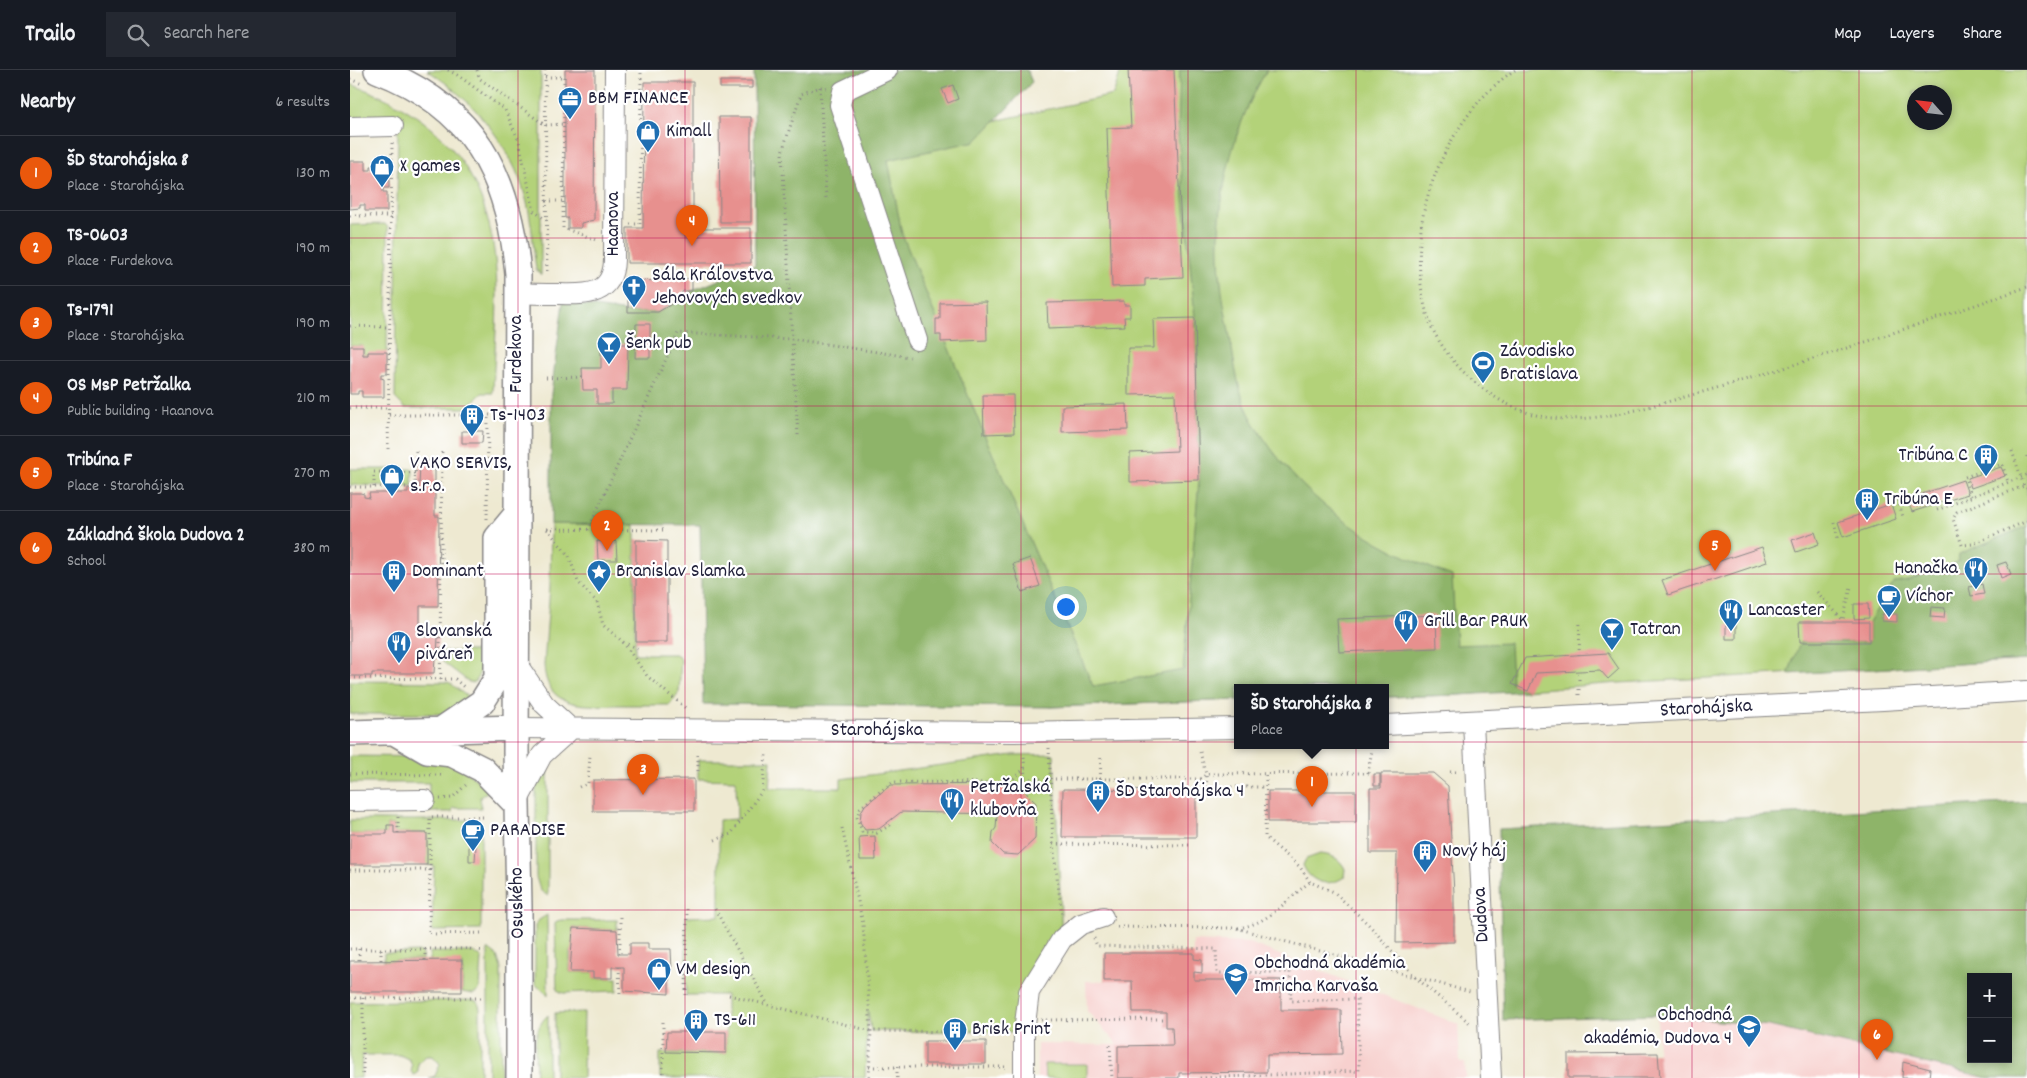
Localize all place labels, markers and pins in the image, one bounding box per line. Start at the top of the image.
place label: BBM FINANCE [588,85,688,113]
office icon: BBM FINANCE [557,86,583,120]
place label: Kimall [666,118,712,146]
shop icon: Kimall [635,119,661,153]
place label: X games [400,153,461,181]
shop icon: X games [369,154,395,188]
pin: 4 [676,205,708,246]
place label: Sála Kráľovstva Jehovových svedkov [652,262,803,313]
church icon: Sála Kráľovstva Jehovových svedkov [621,274,647,308]
place label: Šenk pub [626,330,692,358]
bar icon: Šenk pub [596,331,622,365]
place label: Závodisko Bratislava [1500,338,1578,389]
sports icon: Závodisko Bratislava [1470,350,1496,384]
place label: Ts-1403 [490,402,546,430]
building icon: Ts-1403 [459,403,485,437]
place label: Tribúna C [1899,442,1968,470]
building icon: Tribúna C [1973,443,1999,477]
place label: VAKO SERVIS, s.r.o. [410,450,512,501]
shop icon: VAKO SERVIS, s.r.o. [379,463,405,497]
place label: Tribúna E [1884,486,1953,514]
building icon: Tribúna E [1854,487,1880,521]
pin: 2 [591,510,623,551]
pin: 5 [1699,530,1731,571]
place label: Hanačka [1894,555,1959,583]
restaurant icon: Hanačka [1963,556,1989,590]
place label: Dominant [412,558,484,586]
place label: Branislav Slamka [616,558,746,586]
building icon: Dominant [381,559,407,593]
place icon: Branislav Slamka [586,559,612,593]
place label: Víchor [1906,583,1953,611]
cafe icon: Víchor [1876,584,1902,618]
place label: Lancaster [1748,597,1825,625]
restaurant icon: Lancaster [1718,598,1744,632]
place label: Grill Bar PRUK [1424,608,1528,636]
restaurant icon: Grill Bar PRUK [1393,609,1419,643]
place label: Tatran [1630,616,1681,644]
bar icon: Tatran [1599,617,1625,651]
place label: Slovanská piváreň [416,618,492,669]
restaurant icon: Slovanská piváreň [386,630,412,664]
pin: 3 [627,754,659,795]
pin: 1 [1296,766,1328,807]
place label: Petržalská klubovňa [970,774,1050,825]
place label: ŠD Starohájska 4 [1116,778,1244,806]
building icon: ŠD Starohájska 4 [1085,779,1111,813]
restaurant icon: Petržalská klubovňa [939,787,965,821]
place label: PARADISE [490,817,565,845]
cafe icon: PARADISE [460,818,486,852]
place label: Nový háj [1442,838,1506,866]
building icon: Nový háj [1412,839,1438,873]
place label: Obchodná akadémia Imricha Karvaša [1254,950,1406,1001]
place label: VM design [676,956,750,984]
shop icon: VM design [646,957,672,991]
school or university icon: Obchodná akadémia Imricha Karvaša [1223,962,1249,996]
place label: Obchodná akadémia, Dudova 4 [1584,1002,1732,1053]
place label: TS-611 [714,1007,756,1035]
building icon: TS-611 [683,1008,709,1042]
school or university icon: Obchodná akadémia, Dudova 4 [1736,1014,1762,1048]
place label: Brisk Print [972,1016,1051,1044]
building icon: Brisk Print [942,1017,968,1051]
pin: 6 [1861,1019,1893,1060]

